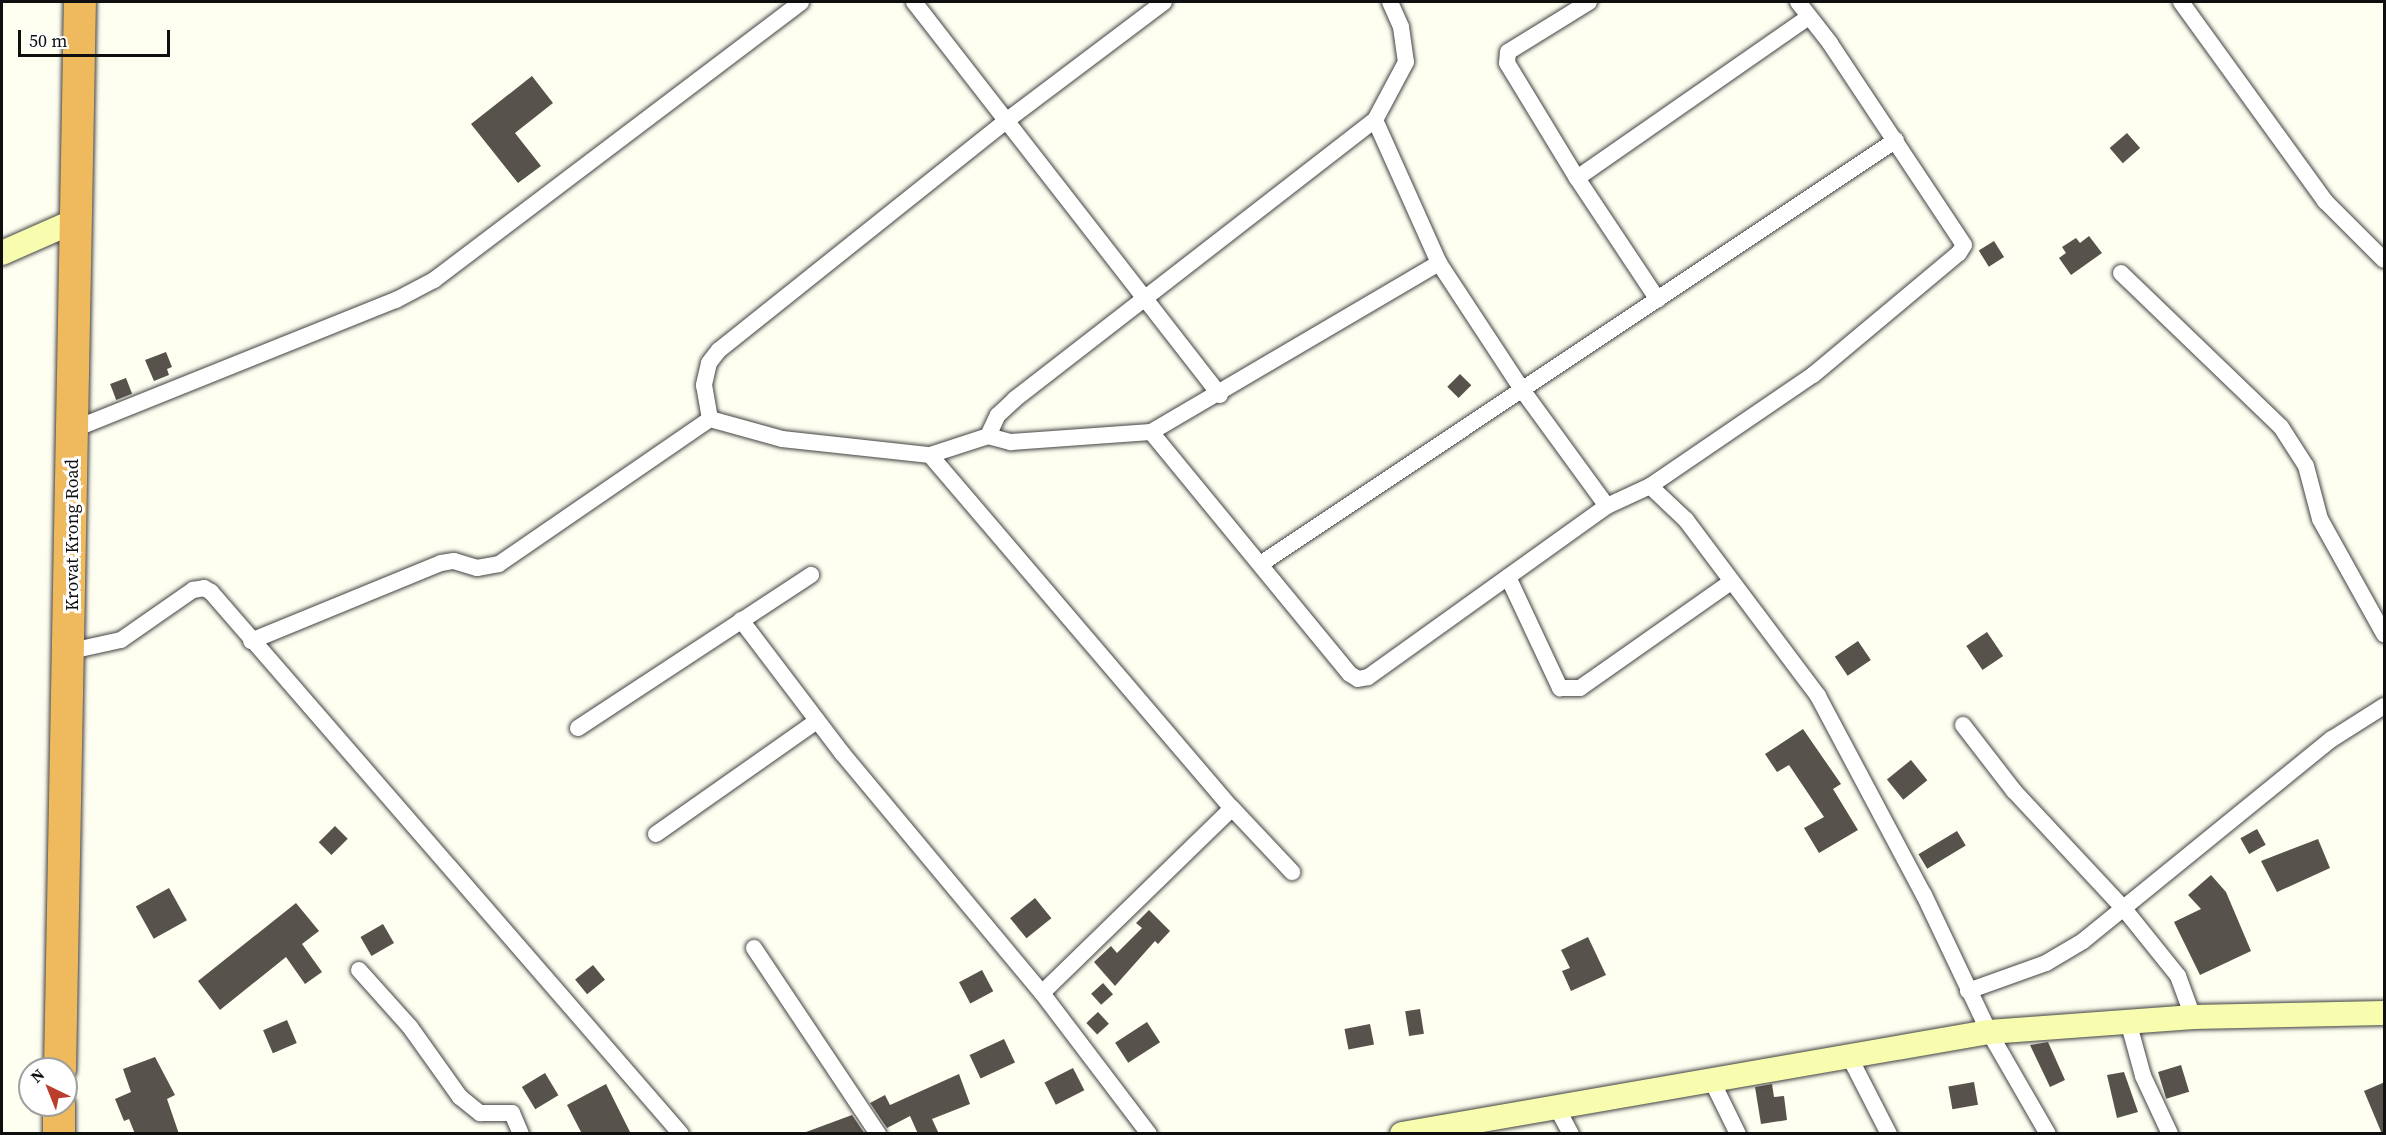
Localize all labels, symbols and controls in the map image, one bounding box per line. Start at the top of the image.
scale bar [21,18,172,56]
text: 50 m [29,28,67,53]
street label: Krovat Krong Road [61,459,83,611]
north arrow [18,1057,78,1117]
text: N [25,1063,49,1087]

